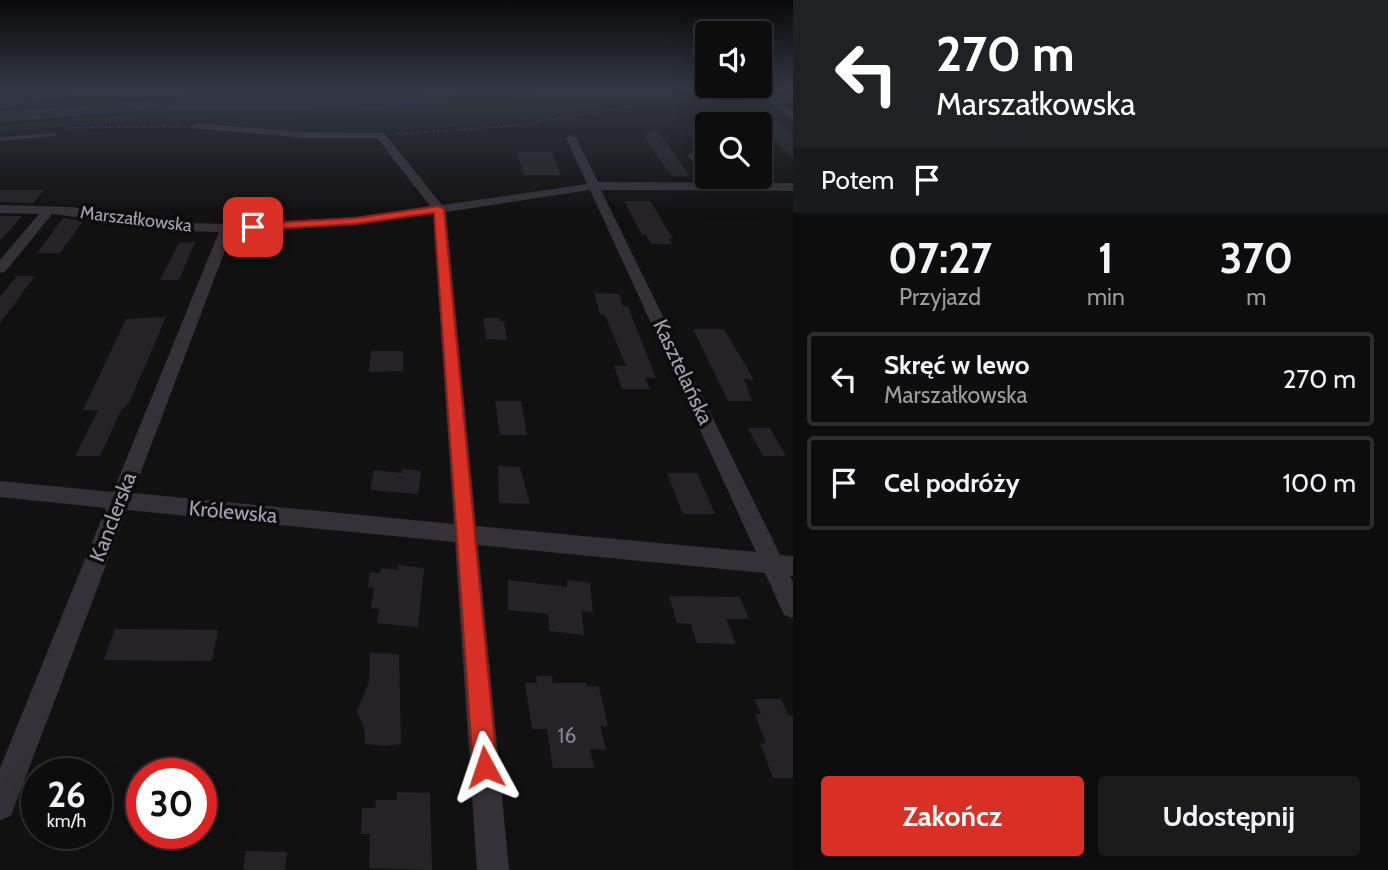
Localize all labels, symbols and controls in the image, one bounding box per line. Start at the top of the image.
map controls [695,21,772,189]
button: sound [695,21,772,98]
text: 270 m [936,24,1075,83]
icon: left [821,28,912,119]
text: Marszałkowska [936,84,1136,123]
button: search [695,112,772,189]
icon: arrive [908,161,946,199]
text: Potem [821,164,894,196]
pin [223,197,283,257]
street label: Marszałkowska [79,201,193,237]
icon: arrive [234,208,272,246]
text: 07:27 [888,232,992,284]
text: 1 [1098,232,1114,284]
text: 370 [1220,232,1293,284]
text: Przyjazd [899,283,981,311]
text: min [1087,283,1125,311]
text: m [1246,283,1266,311]
street label: Kasztelańska [648,315,719,428]
text: Skręć w lewo [884,349,1030,381]
icon: left [825,360,863,398]
text: 270 m [1283,363,1356,395]
text: Marszałkowska [884,381,1027,409]
icon: arrive [825,464,863,502]
text: Cel podróży [884,467,1020,499]
text: 100 m [1283,467,1356,499]
street label: Kanclerska [84,469,141,565]
street label: Królewska [188,495,278,528]
house number: 16 [558,723,576,748]
position arrow [448,730,522,804]
speed limit sign: 30 [126,758,217,849]
text: 26 [47,773,86,816]
button: Zakończ [821,776,1084,856]
button: Udostępnij [1098,776,1360,856]
text: km/h [47,810,86,832]

